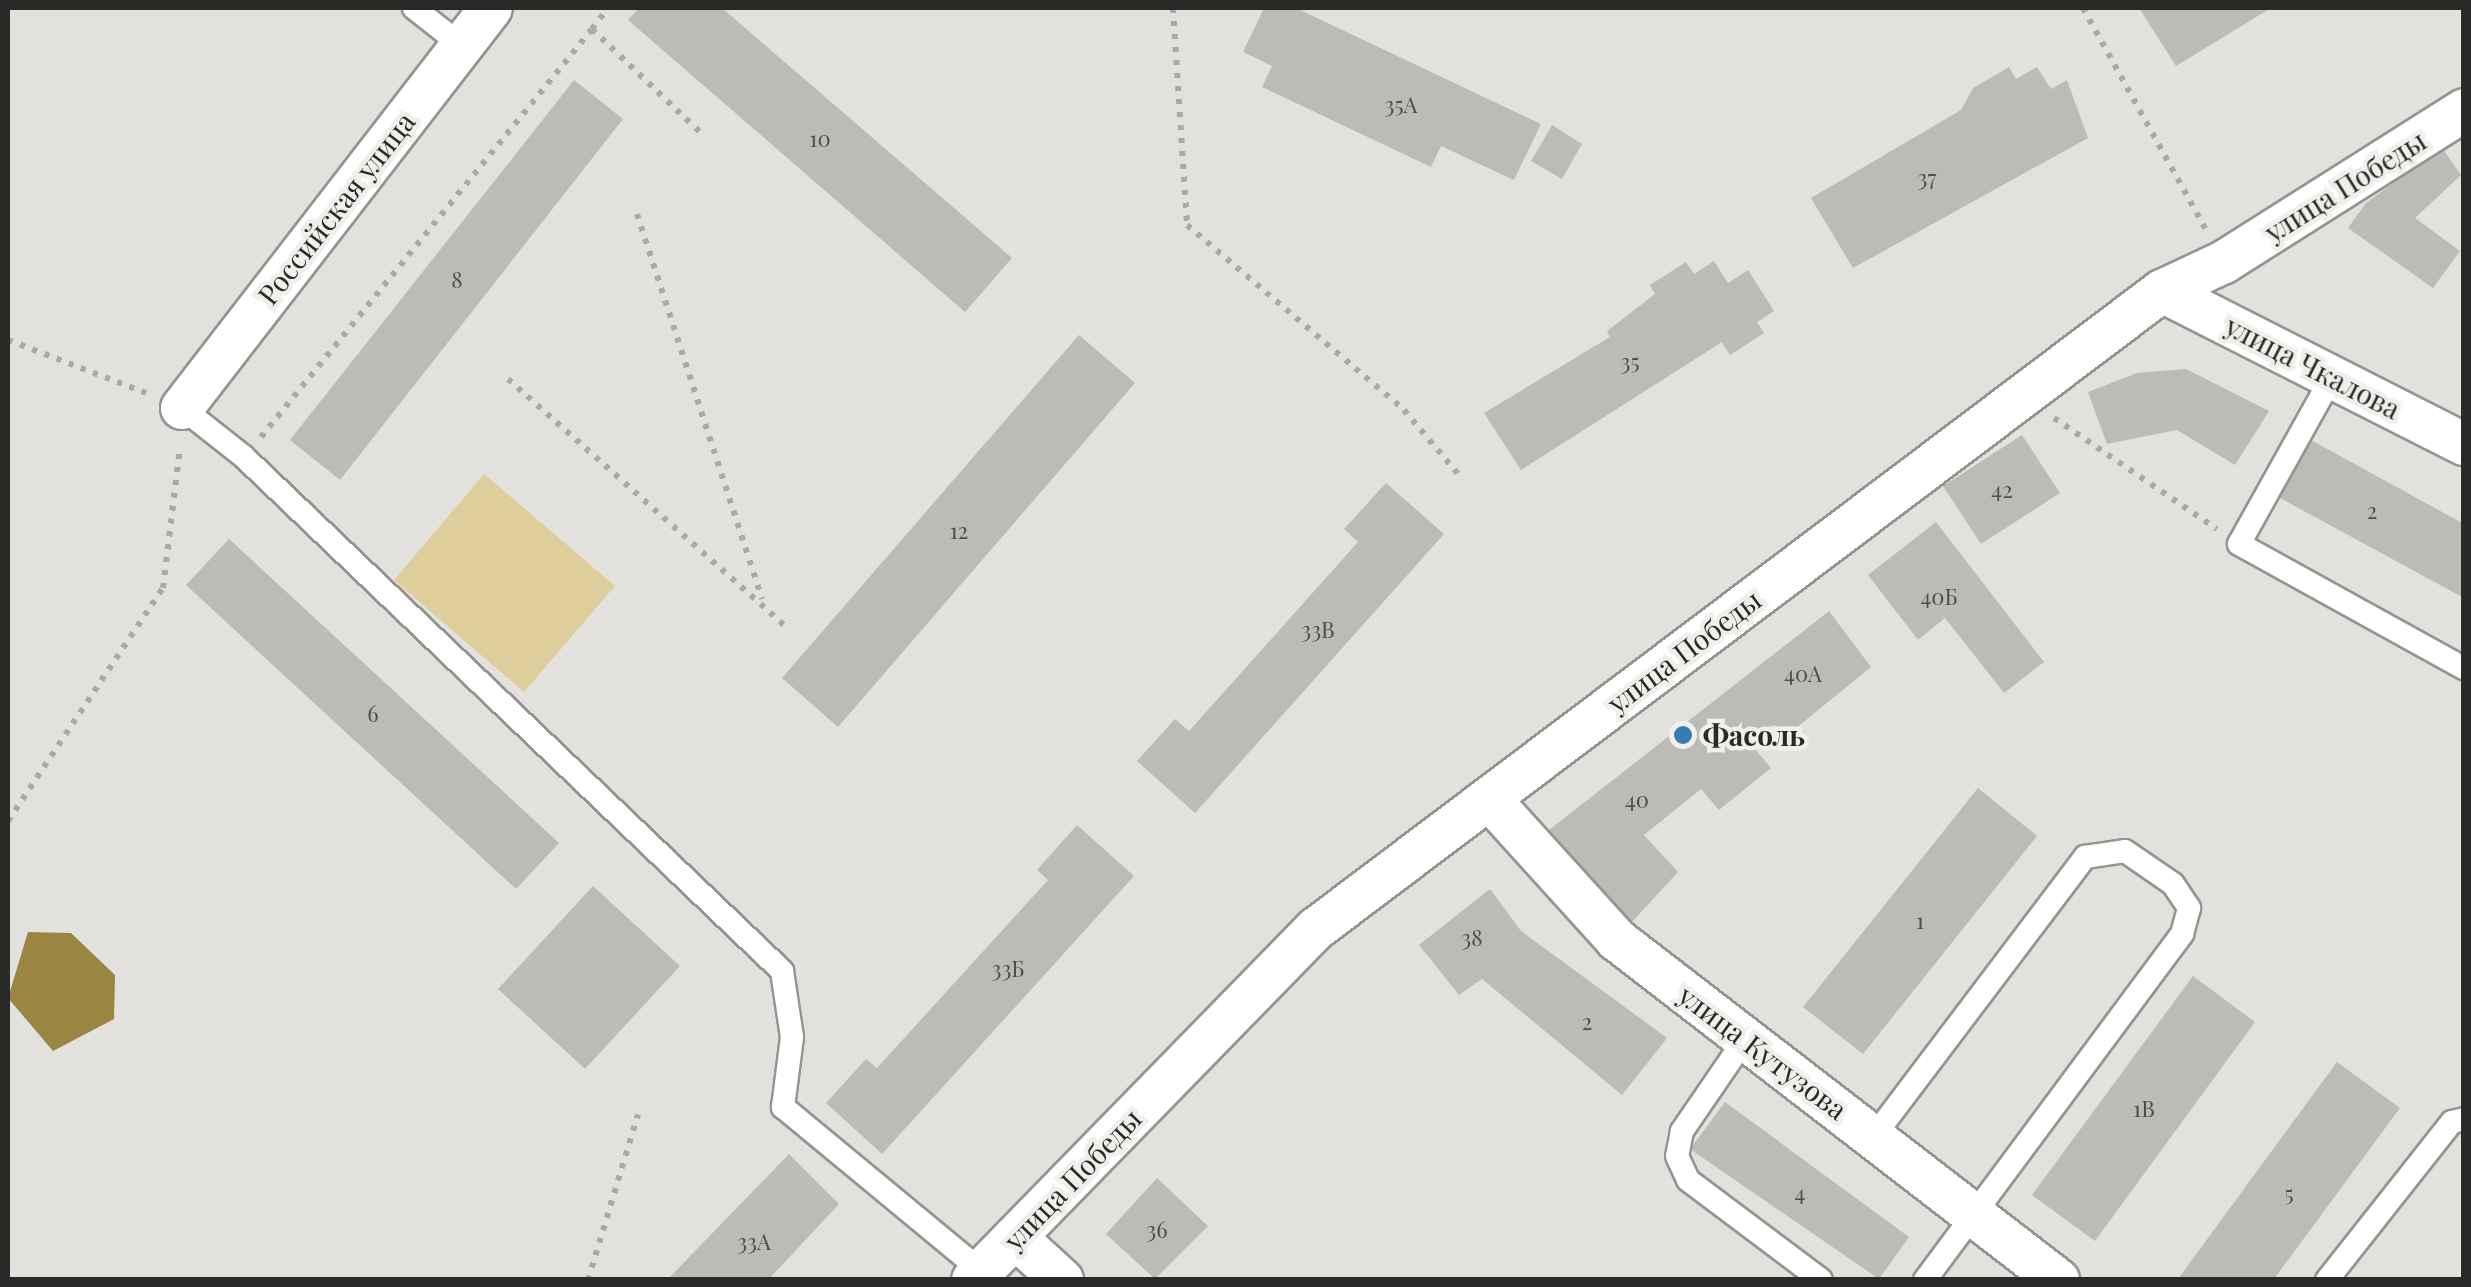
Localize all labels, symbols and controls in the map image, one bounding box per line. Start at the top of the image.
house number: 35А [1385,92,1417,118]
street label: Российская улица [250,105,422,311]
street label: улица Победы [2258,123,2432,249]
house number: 10 [809,126,831,152]
house number: 37 [1918,165,1936,191]
house number: 8 [451,267,463,293]
street label: улица Чкалова [2220,309,2406,425]
house number: 35 [1620,349,1640,375]
house number: 42 [1991,477,2013,503]
house number: 2 [2367,498,2377,524]
house number: 12 [950,518,968,544]
street label: улица Победы [1601,582,1767,720]
house number: 40Б [1920,584,1958,610]
house number: 33В [1301,617,1335,643]
house number: 40А [1784,661,1822,687]
house number: 6 [367,701,379,727]
place label: Фасоль [1703,718,1805,752]
marker: Фасоль [1672,724,1694,746]
house number: 40 [1625,787,1649,813]
house number: 1 [1916,908,1924,934]
house number: 38 [1461,925,1483,951]
house number: 33Б [992,956,1024,982]
street label: улица Кутузова [1672,978,1854,1126]
house number: 2 [1582,1009,1592,1035]
house number: 1В [2133,1096,2155,1122]
street label: улица Победы [996,1101,1148,1257]
house number: 4 [1795,1180,1805,1206]
house number: 5 [2284,1181,2294,1207]
house number: 36 [1146,1217,1168,1243]
house number: 33А [737,1229,771,1255]

